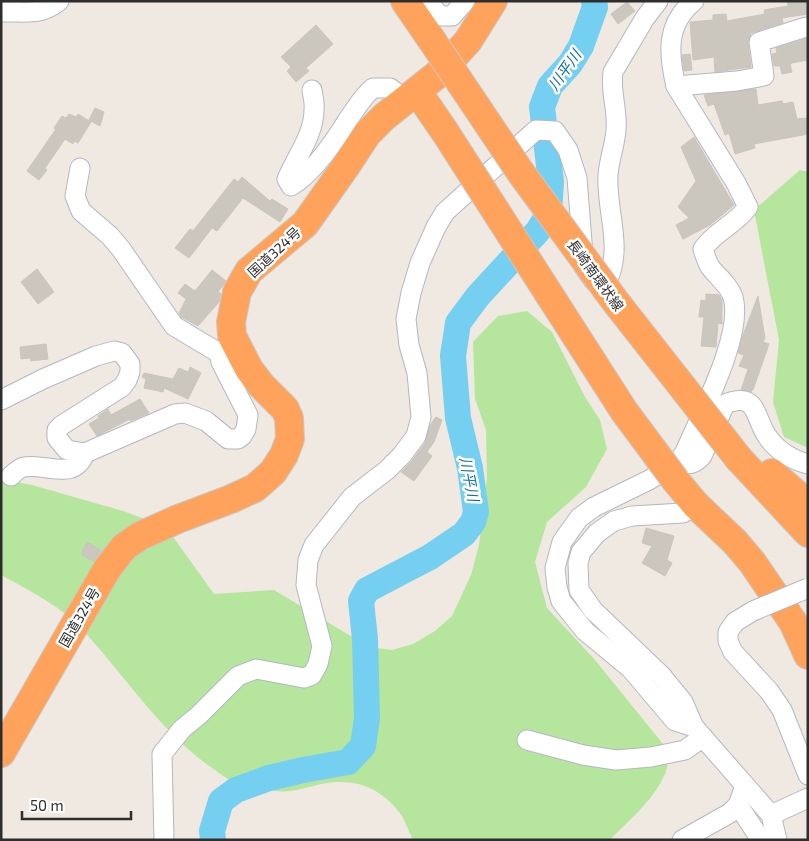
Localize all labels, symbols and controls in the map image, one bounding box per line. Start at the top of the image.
water label: 川平川 [544,45,585,94]
street label: 国道324号 [244,223,304,281]
street label: 長崎南環状線 [564,236,628,314]
water label: 川平川 [457,455,484,505]
street label: 国道324号 [55,584,103,650]
scale bar [22,788,131,820]
text: 50 m [30,796,64,814]

